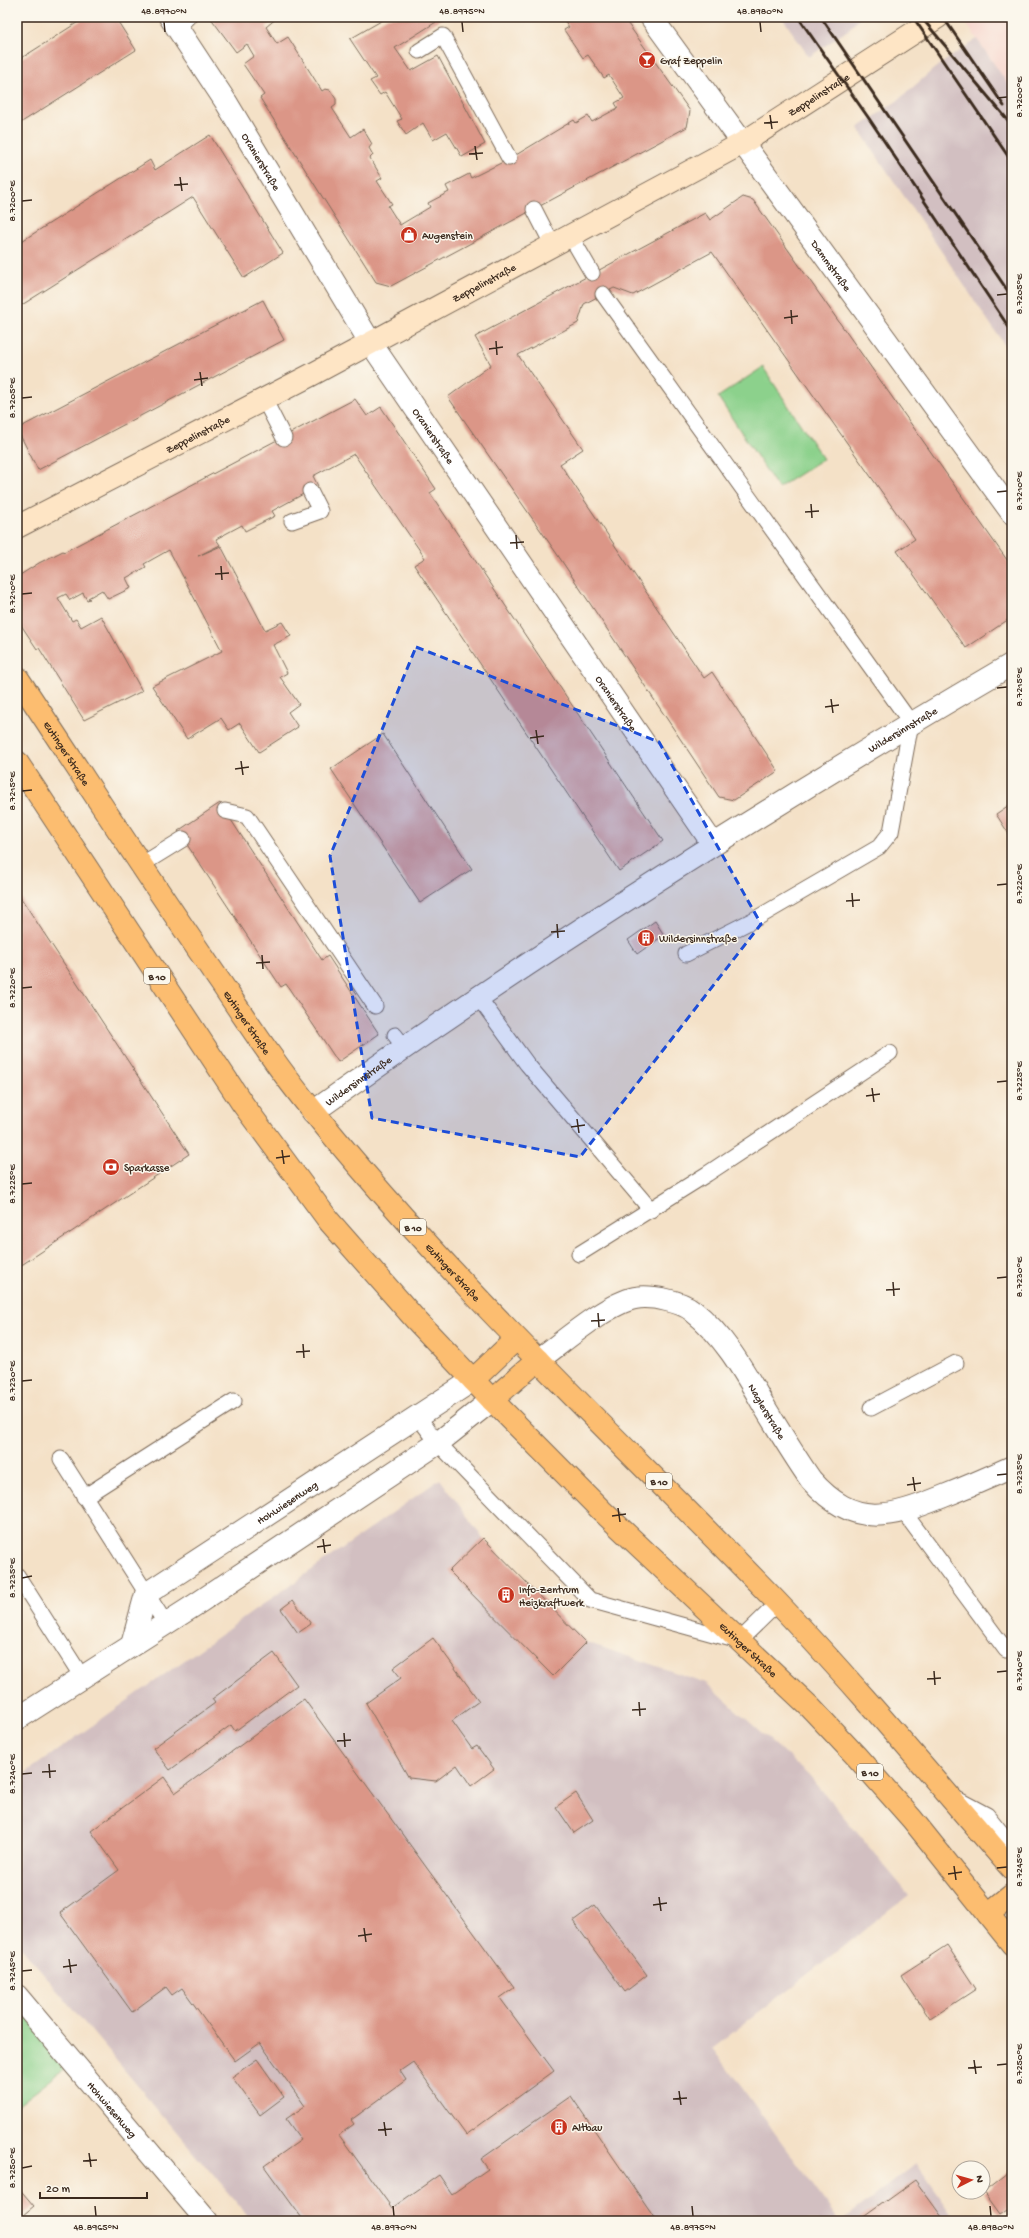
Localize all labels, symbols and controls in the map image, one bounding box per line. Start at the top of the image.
text: 48.8970°N [141,6,187,18]
text: 48.8975°N [439,6,485,18]
text: 48.8980°N [737,6,783,18]
bar icon: Graf Zeppelin [637,50,657,70]
place label: Graf Zeppelin [660,55,723,68]
street label: Zeppelinstraße [787,72,852,120]
text: 8.7200°E [1014,76,1026,117]
street label: Oranierstraße [238,132,282,194]
text: 8.7200°E [7,180,19,221]
shop icon: Augenstein [399,225,419,245]
place label: Augenstein [422,231,473,243]
street label: Dammstraße [807,238,853,294]
street label: Zeppelinstraße [451,262,519,306]
text: 8.7205°E [1014,273,1026,314]
text: 8.7205°E [7,377,19,418]
street label: Oranierstraße [409,407,456,467]
street label: Zeppelinstraße [164,414,233,457]
text: 8.7210°E [1014,471,1026,511]
text: 8.7210°E [7,574,19,614]
text: 8.7215°E [1014,667,1026,706]
street label: Oranierstraße [592,674,638,735]
street label: Wildersinnstraße [867,705,940,756]
street label: Eutinger Straße [40,720,91,789]
text: 8.7215°E [7,771,19,810]
text: 8.7220°E [1014,863,1026,904]
building icon: Wildersinnstraße [636,928,656,948]
place label: Wildersinnstraße [659,934,737,946]
text: 8.7220°E [7,967,19,1008]
road number: B 10 [144,968,170,984]
street label: Eutinger Straße [220,989,272,1058]
street label: Wildersinnstraße [324,1054,395,1109]
text: 8.7225°E [1014,1060,1026,1101]
bank icon: Sparkasse [101,1157,121,1177]
text: 8.7225°E [7,1163,19,1204]
place label: Sparkasse [124,1163,170,1175]
road number: B 10 [400,1219,426,1235]
street label: Eutinger Straße [422,1242,482,1305]
text: 8.7230°E [1014,1256,1026,1297]
text: 8.7230°E [7,1360,19,1401]
street label: Naglerstraße [745,1382,787,1442]
text: 8.7235°E [1014,1453,1026,1494]
road number: B 10 [646,1473,672,1489]
street label: Hohwiesenweg [255,1479,320,1528]
text: 8.7235°E [7,1557,19,1598]
place label: Info-Zentrum Heizkraftwerk [519,1584,585,1610]
building icon: Info-Zentrum Heizkraftwerk [496,1585,516,1605]
street label: Eutinger Straße [716,1621,779,1681]
text: 8.7240°E [1014,1650,1026,1691]
text: 8.7240°E [7,1753,19,1794]
road number: B 10 [857,1764,883,1780]
text: 8.7245°E [1014,1847,1026,1887]
text: 8.7245°E [7,1951,19,1991]
text: 8.7250°E [1014,2043,1026,2084]
street label: Hohwiesenweg [84,2080,138,2141]
building icon: Altbau [549,2117,569,2137]
place label: Altbau [572,2123,602,2135]
text: 8.7250°E [7,2147,19,2188]
north arrow [951,2160,991,2200]
scale bar [40,2174,147,2200]
text: N [973,2175,985,2183]
text: 20 m [46,2183,71,2197]
text: 48.8965°N [73,2222,119,2234]
text: 48.8970°N [371,2222,417,2234]
text: 48.8975°N [670,2222,716,2234]
text: 48.8980°N [968,2222,1014,2234]

